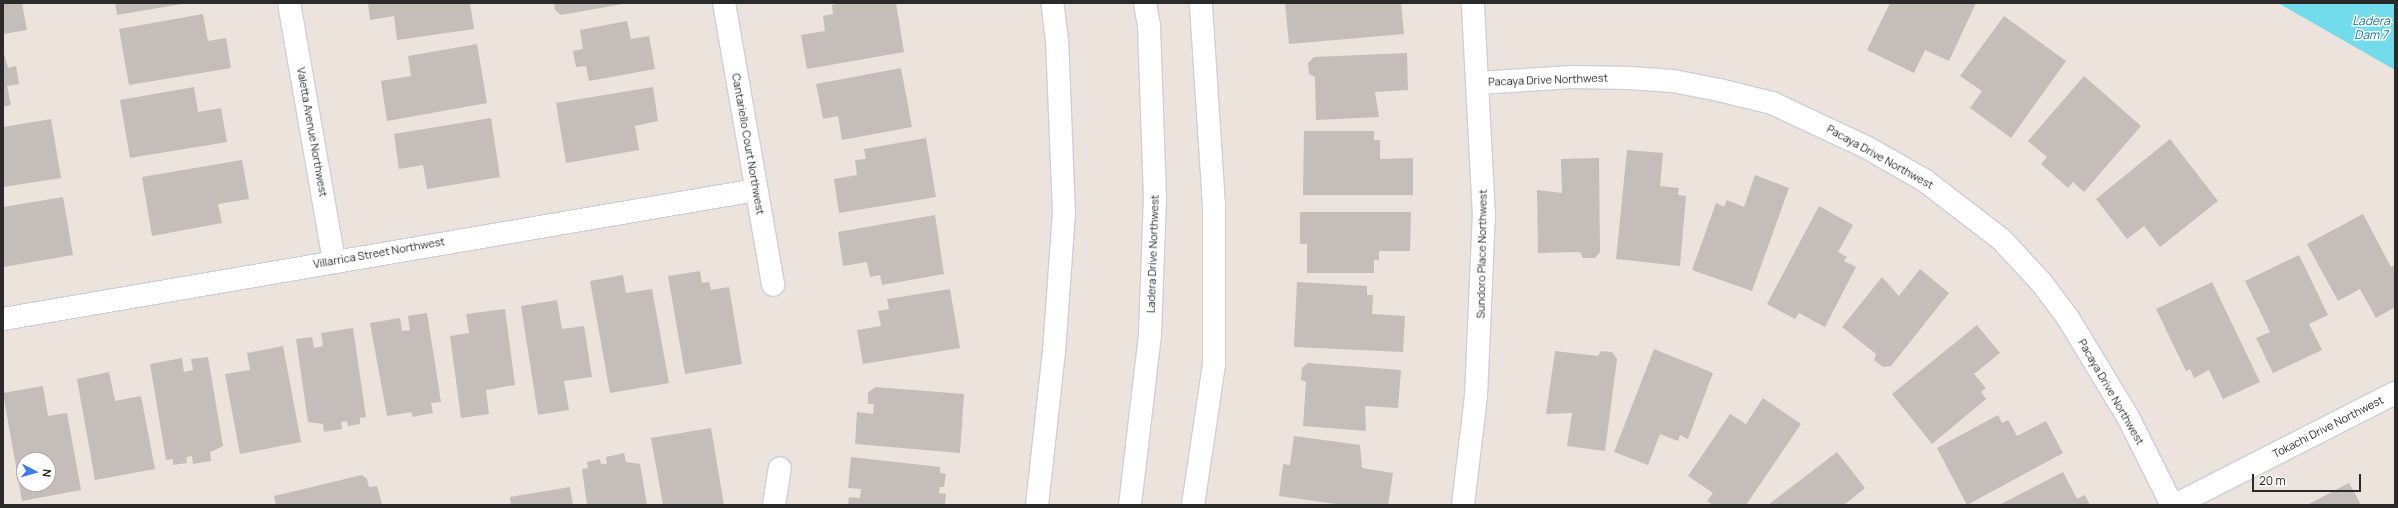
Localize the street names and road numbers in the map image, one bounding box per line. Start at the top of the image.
street label: Valetta Avenue Northwest [294,66,330,198]
street label: Pacaya Drive Northwest [1488,71,1608,89]
street label: Cantariello Court Northwest [729,72,767,216]
street label: Pacaya Drive Northwest [1824,122,1936,192]
street label: Sundoro Place Northwest [1474,189,1490,319]
street label: Ladera Drive Northwest [1144,195,1162,313]
street label: Villarrica Street Northwest [312,235,446,271]
street label: Pacaya Drive Northwest [2075,337,2147,447]
street label: Tokachi Drive Northwest [2270,393,2386,461]

